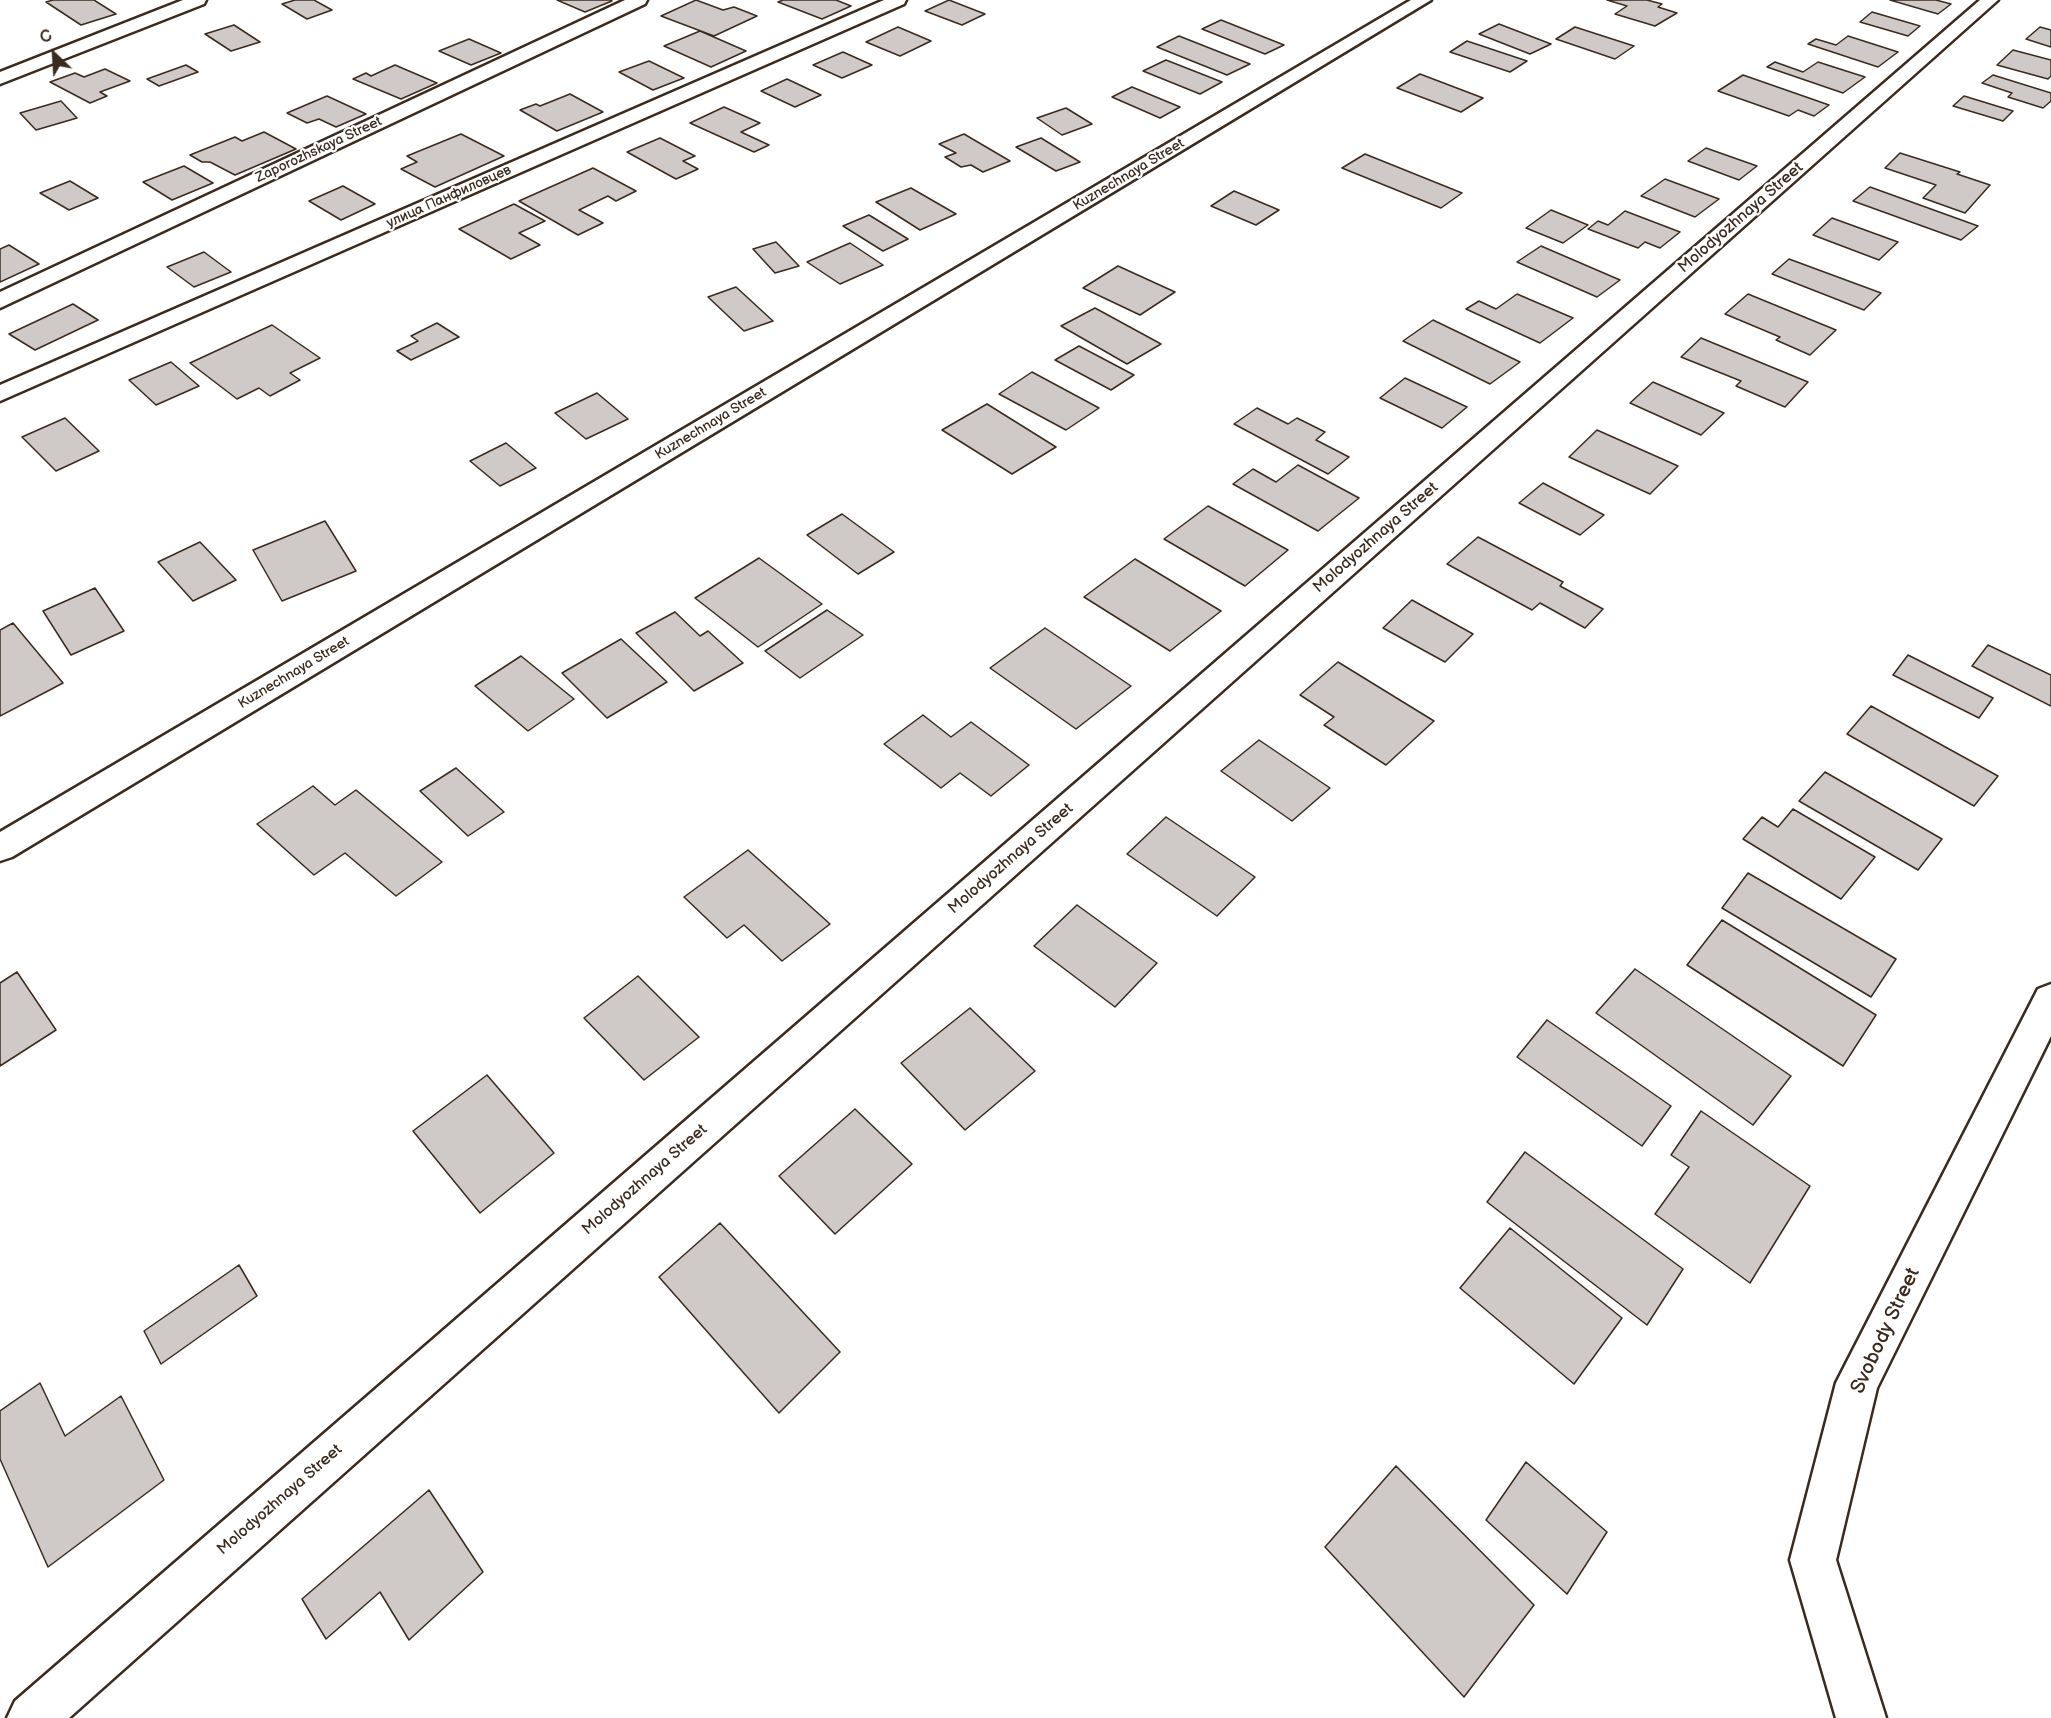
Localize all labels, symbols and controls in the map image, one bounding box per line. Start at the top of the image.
north arrow [24,24,84,84]
text: С [37,26,55,48]
street label: Zaporozhskaya Street [253,113,385,187]
street label: Kuznechnaya Street [1070,135,1188,215]
street label: Molodyozhnaya Street [1675,159,1807,277]
street label: улица Панфиловцев [384,162,514,232]
street label: Kuznechnaya Street [652,384,770,464]
street label: Molodyozhnaya Street [1310,479,1442,597]
street label: Kuznechnaya Street [235,633,353,713]
street label: Molodyozhnaya Street [945,800,1077,918]
street label: Molodyozhnaya Street [579,1121,711,1239]
street label: Svobody Street [1846,1264,1926,1398]
street label: Molodyozhnaya Street [214,1441,346,1559]

